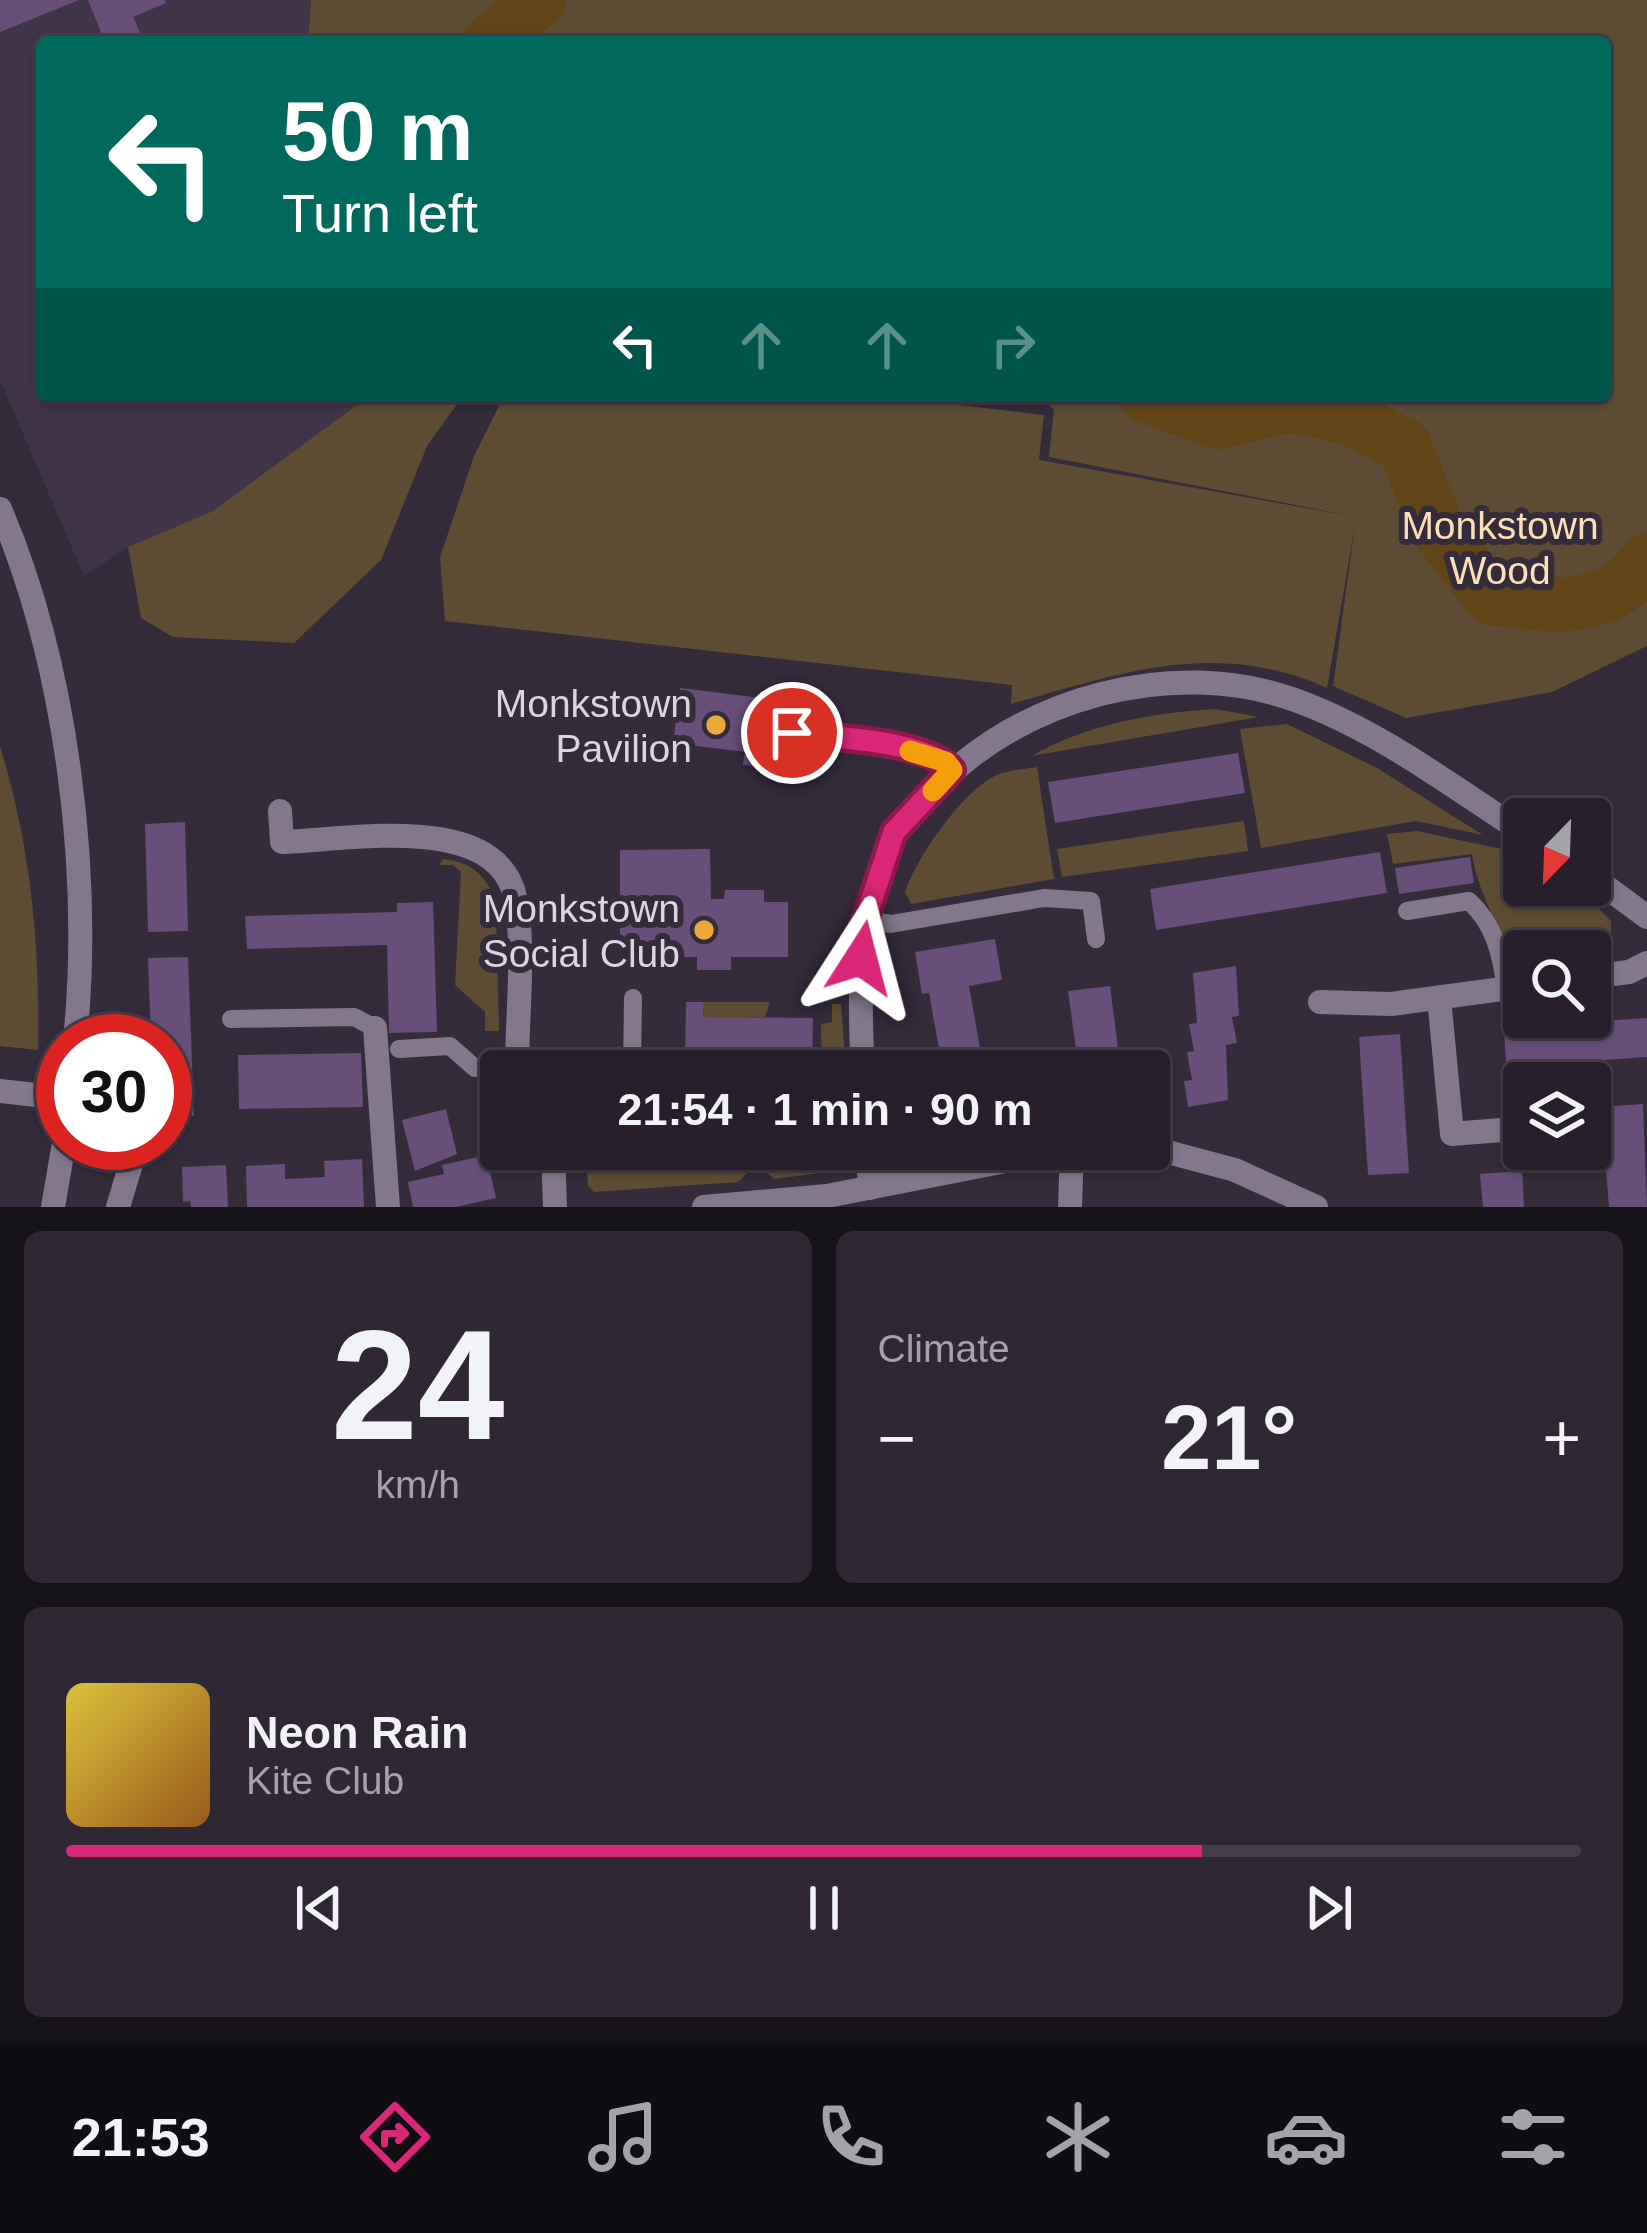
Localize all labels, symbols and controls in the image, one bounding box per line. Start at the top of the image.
icon: left [84,84,240,240]
text: 50 m [282,84,473,178]
text: Turn left [282,183,478,243]
icon: left [602,312,668,378]
icon: ahead [728,312,794,378]
icon: ahead [854,312,920,378]
icon: right [980,312,1046,378]
park label: Monkstown Wood [1401,504,1599,592]
place label: Monkstown Pavilion [495,682,692,770]
pin [741,682,843,784]
icon: arrive [759,700,825,766]
marker: Monkstown Pavilion [703,712,729,738]
north arrow [1503,798,1611,906]
map controls [1503,798,1611,1170]
place label: Monkstown Social Club [483,887,680,975]
position arrow [798,895,924,1021]
marker: Monkstown Social Club [691,917,717,943]
button: search [1503,930,1611,1038]
speed limit sign: 30 [36,1014,192,1170]
button: layers [1503,1062,1611,1170]
text: 21:54 · 1 min · 90 m [617,1084,1033,1135]
text: 24 [331,1298,505,1472]
text: Climate [878,1327,1010,1370]
text: 21° [1161,1388,1297,1488]
text: − [878,1401,916,1475]
text: + [1542,1401,1581,1475]
text: km/h [375,1463,460,1506]
text: Neon Rain [246,1707,469,1758]
text: Kite Club [246,1759,404,1802]
icon: previous [286,1875,352,1941]
icon: pause [791,1875,857,1941]
icon: next [1296,1875,1362,1941]
icon: directions [353,2095,437,2179]
icon: music [581,2095,665,2179]
icon: phone [809,2095,893,2179]
icon: climate [1036,2095,1120,2179]
icon: car [1264,2095,1348,2179]
icon: filters [1491,2095,1575,2179]
text: 21:53 [72,2107,210,2167]

